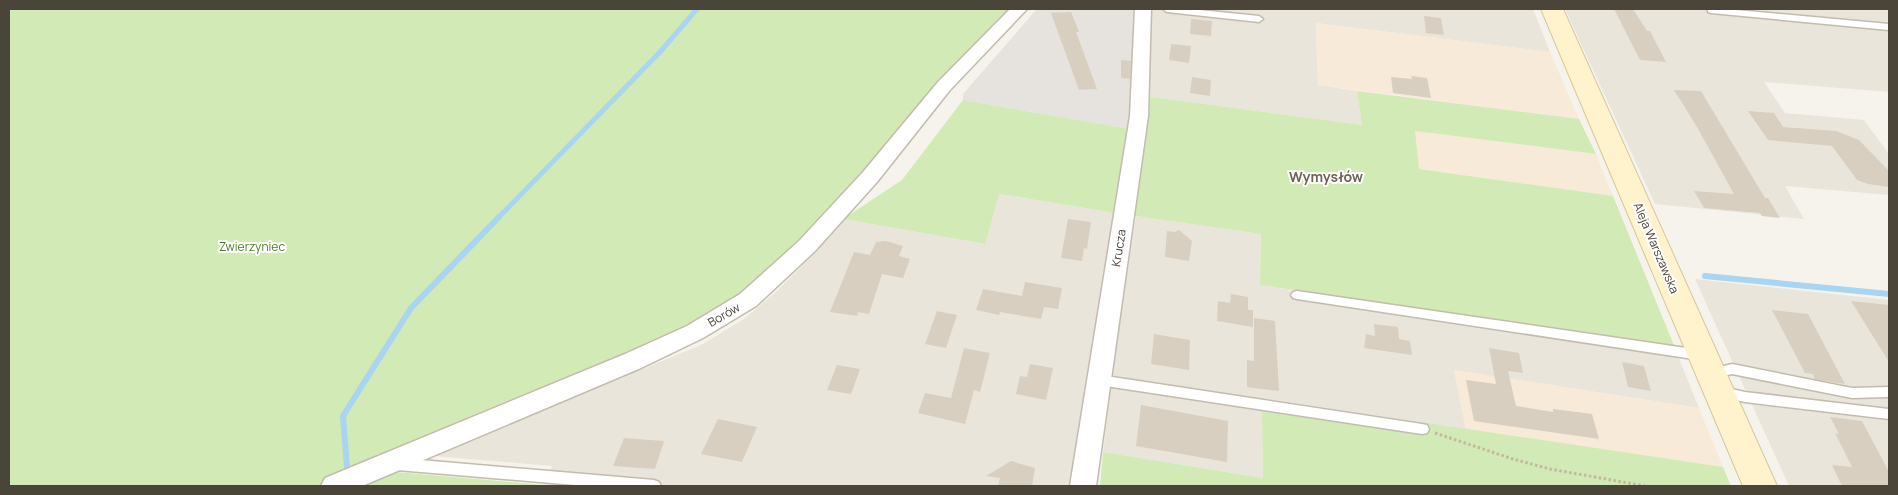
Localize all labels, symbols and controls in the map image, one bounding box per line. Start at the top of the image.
district label: Wymysłów [1289,167,1363,186]
street label: Aleja Warszawska [1630,200,1683,296]
street label: Krucza [1107,228,1130,268]
park label: Zwierzyniec [219,238,285,255]
street label: Borów [704,299,743,331]

